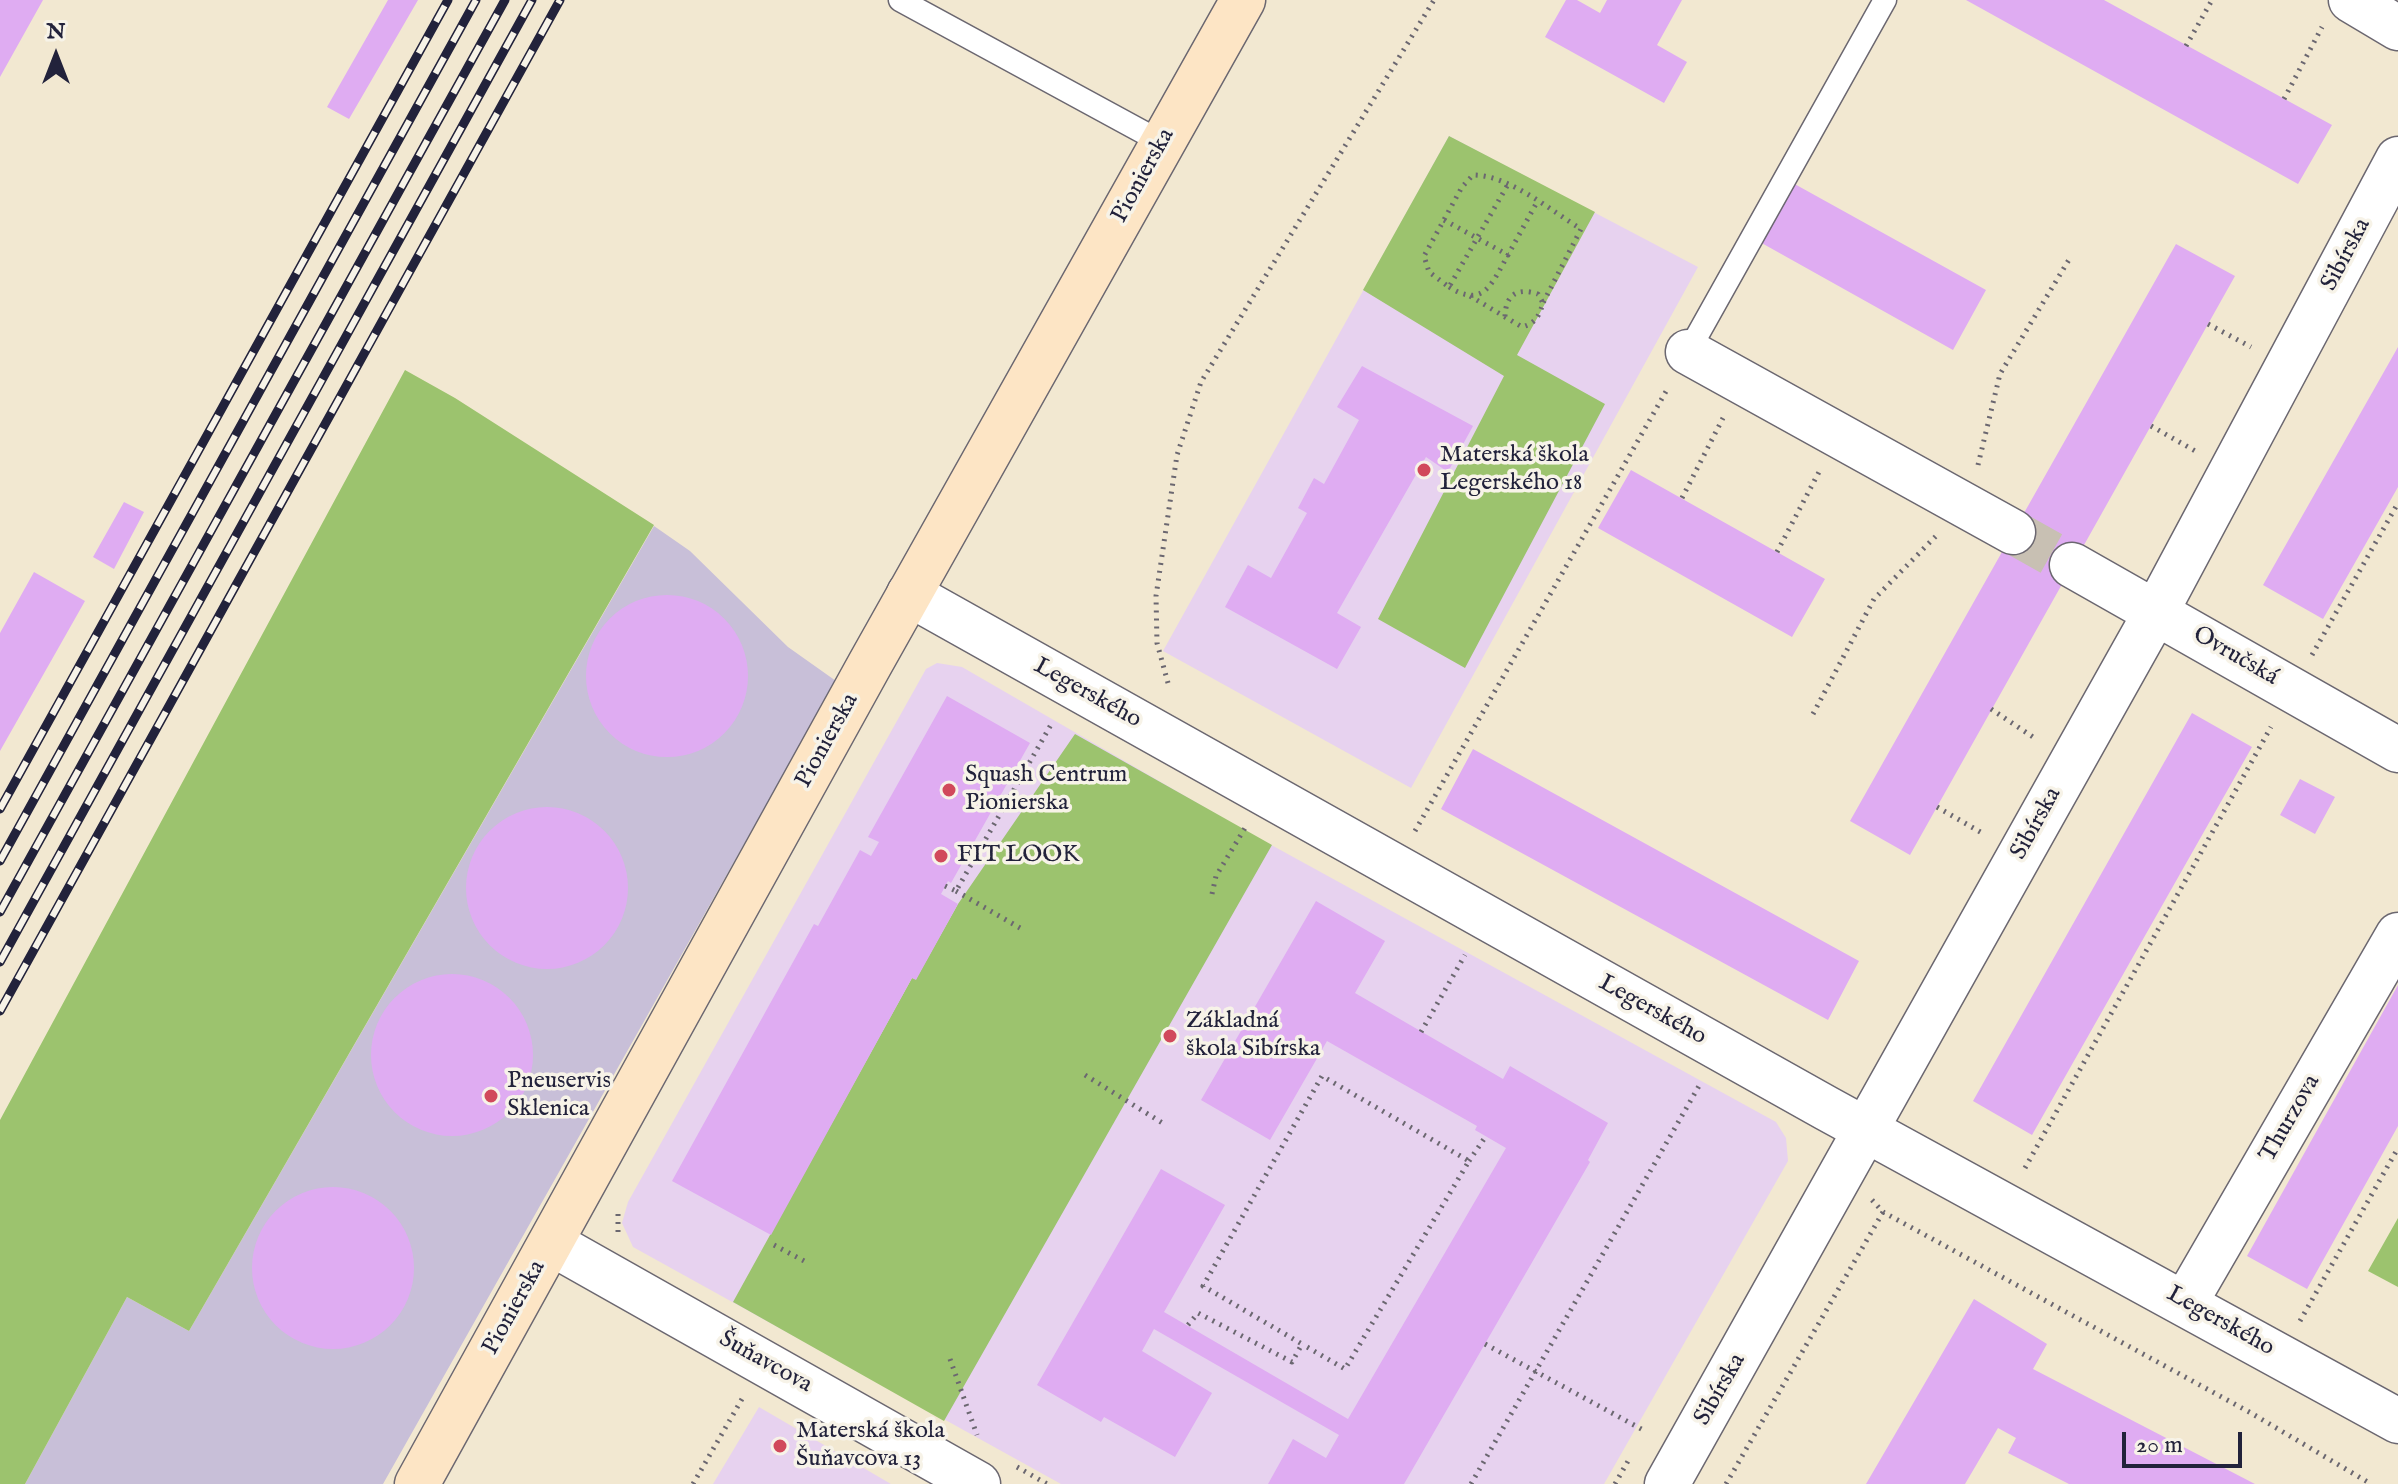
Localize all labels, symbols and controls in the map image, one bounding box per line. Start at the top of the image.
north arrow [16,16,96,96]
text: N [46,18,66,46]
street label: Pionierska [1106,124,1182,228]
street label: Sibírska [2316,214,2378,296]
place label: Materská škola Legerského 18 [1440,442,1589,498]
marker: Materská škola Legerského 18 [1415,461,1433,479]
street label: Ovručská [2187,621,2283,693]
street label: Legerského [1028,653,1146,735]
street label: Pionierska [790,689,866,793]
place label: Squash Centrum Pionierska [965,762,1127,818]
marker: Squash Centrum Pionierska [940,781,958,799]
street label: Sibírska [2005,783,2069,865]
place label: FIT LOOK [957,842,1079,870]
marker: FIT LOOK [932,847,950,865]
street label: Legerského [1593,970,1711,1052]
place label: Základná škola Sibírska [1186,1008,1320,1064]
marker: Základná škola Sibírska [1161,1027,1179,1045]
place label: Pneuservis Sklenica [507,1068,611,1124]
street label: Thurzova [2254,1070,2328,1168]
marker: Pneuservis Sklenica [482,1087,500,1105]
street label: Pionierska [477,1256,553,1360]
street label: Legerského [2161,1281,2279,1363]
street label: Šuňavcova [713,1326,817,1400]
street label: Sibírska [1689,1349,1753,1431]
scale bar [2126,1416,2246,1466]
place label: Materská škola Šuňavcova 13 [796,1418,945,1474]
text: 20 m [2136,1430,2183,1461]
marker: Materská škola Šuňavcova 13 [771,1437,789,1455]

